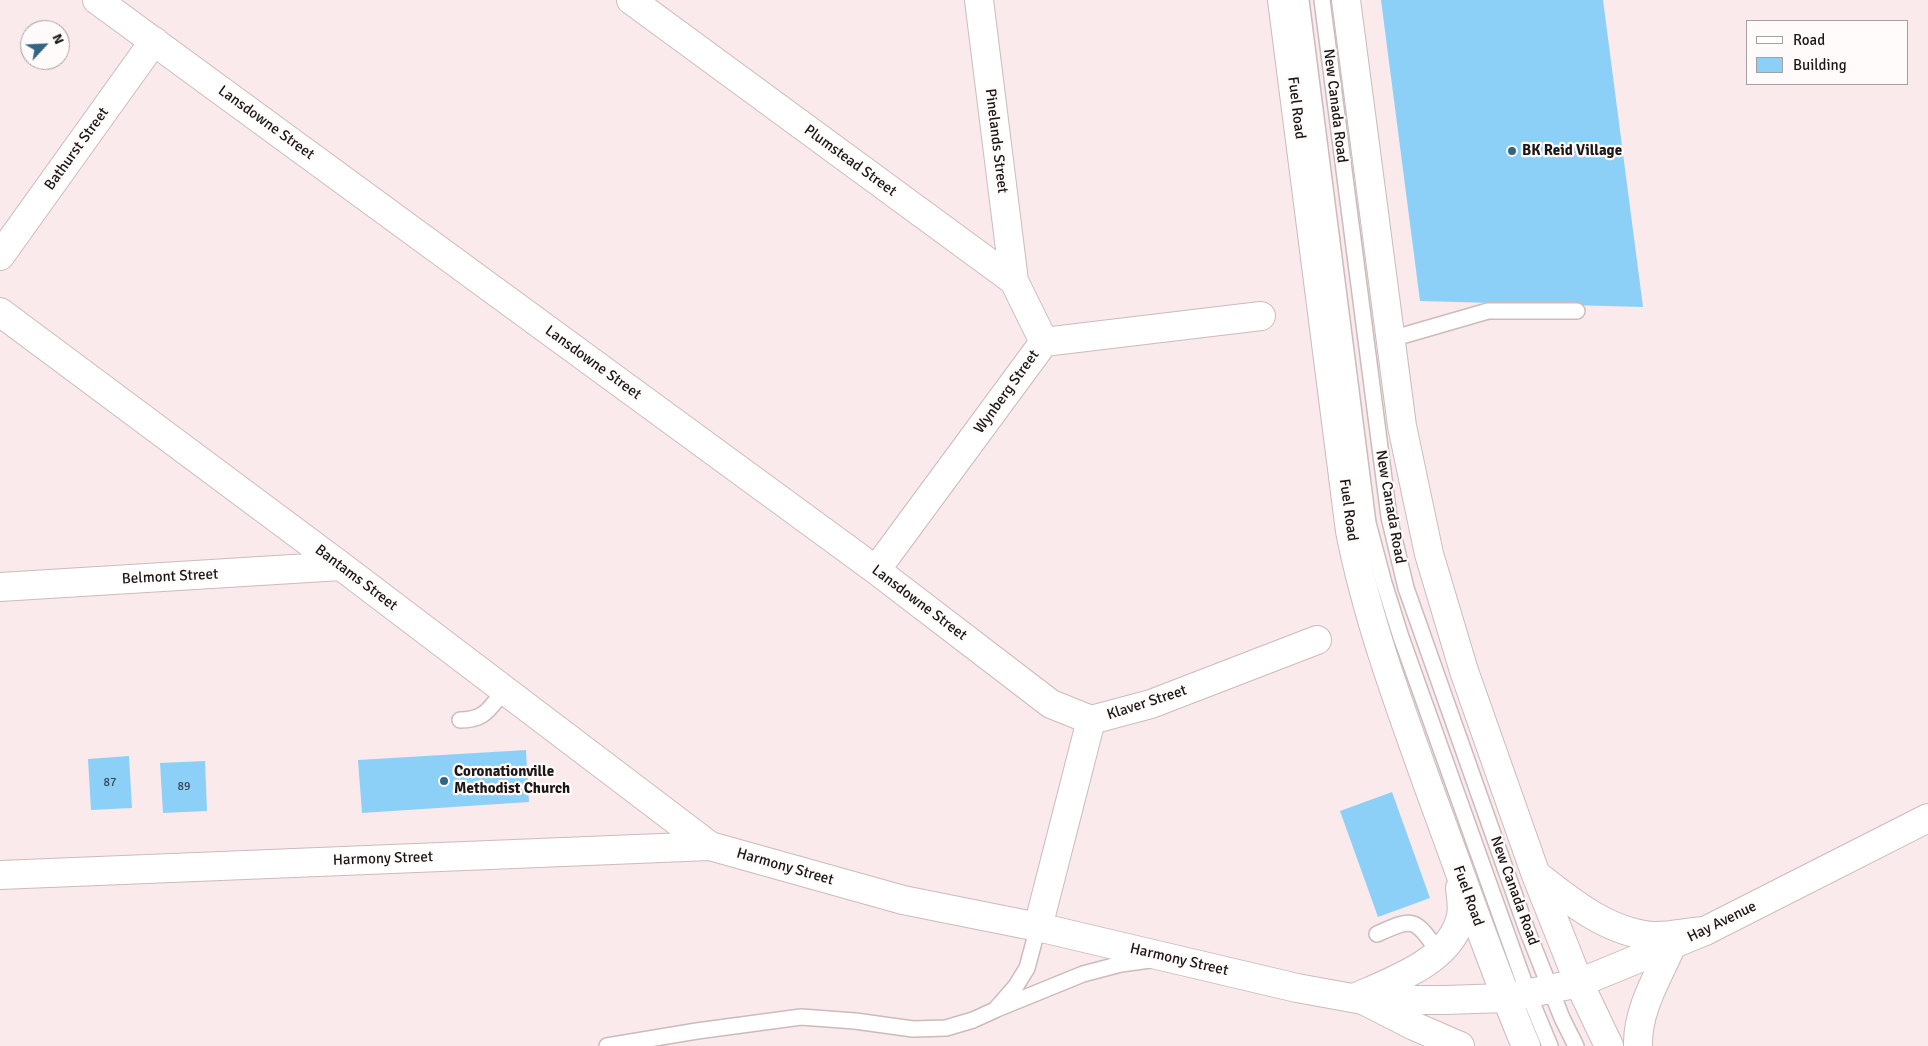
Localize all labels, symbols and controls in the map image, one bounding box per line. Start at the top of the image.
north arrow [20,20,70,70]
legend [1746,20,1908,85]
text: N [48,31,68,47]
text: Road [1793,31,1825,49]
street label: New Canada Road [1319,48,1351,164]
text: Building [1793,56,1847,74]
street label: Fuel Road [1283,76,1309,140]
street label: Lansdowne Street [214,82,318,164]
street label: Pinelands Street [981,88,1011,194]
street label: Bathurst Street [41,104,113,194]
street label: Plumstead Street [800,121,900,201]
place label: BK Reid Village [1522,142,1622,160]
marker: BK Reid Village [1506,145,1518,157]
street label: Lansdowne Street [541,322,645,404]
street label: Wynberg Street [971,347,1043,437]
street label: New Canada Road [1371,449,1409,565]
street label: Fuel Road [1335,478,1361,542]
street label: Bantams Street [311,541,401,615]
street label: Lansdowne Street [868,561,970,645]
street label: Belmont Street [121,565,219,589]
street label: Klaver Street [1105,682,1189,724]
place label: Coronationville Methodist Church [454,763,570,798]
marker: Coronationville Methodist Church [438,775,450,787]
house number: 87 [104,776,116,790]
house number: 89 [178,780,190,794]
street label: New Canada Road [1486,834,1542,948]
street label: Harmony Street [734,845,836,889]
street label: Harmony Street [333,848,433,870]
street label: Fuel Road [1449,863,1487,929]
street label: Hay Avenue [1684,898,1760,946]
street label: Harmony Street [1128,940,1230,980]

